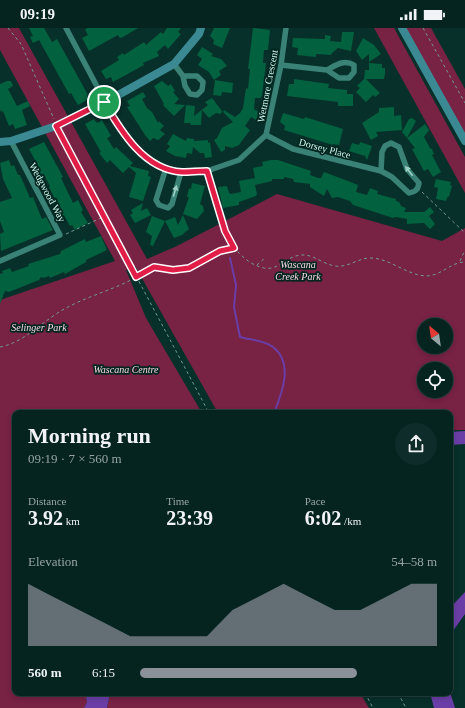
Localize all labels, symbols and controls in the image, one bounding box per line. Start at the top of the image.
text: 09:19 [20,6,55,22]
street label: Wetmore Crescent [255,49,280,123]
pin [87,85,121,119]
icon: arrive [93,91,115,113]
street label: Dorsey Place [298,136,352,161]
street label: Wedgwood Way [27,161,68,224]
one-way arrow [405,166,413,176]
one-way arrow [172,185,178,197]
park label: Wascana Creek Park [275,259,321,282]
north arrow [417,318,453,354]
map controls [417,318,453,398]
park label: Selinger Park [11,322,67,333]
button: locate [417,362,453,398]
park label: Wascana Centre [93,364,159,375]
text: Morning run [28,423,151,448]
button: share [395,423,437,465]
text: 09:19 · 7 × 560 m [28,451,122,466]
text: Distance [28,495,66,507]
text: Time [166,495,189,507]
text: Pace [305,495,325,507]
text: 3.92 [28,507,63,529]
text: 23:39 [166,507,213,529]
text: 6:02 [305,507,341,529]
text: km [63,515,80,527]
text: /km [341,515,361,527]
text: Elevation [28,554,78,569]
text: 54–58 m [391,554,437,569]
text: 560 m [28,665,62,680]
text: 6:15 [92,665,115,680]

